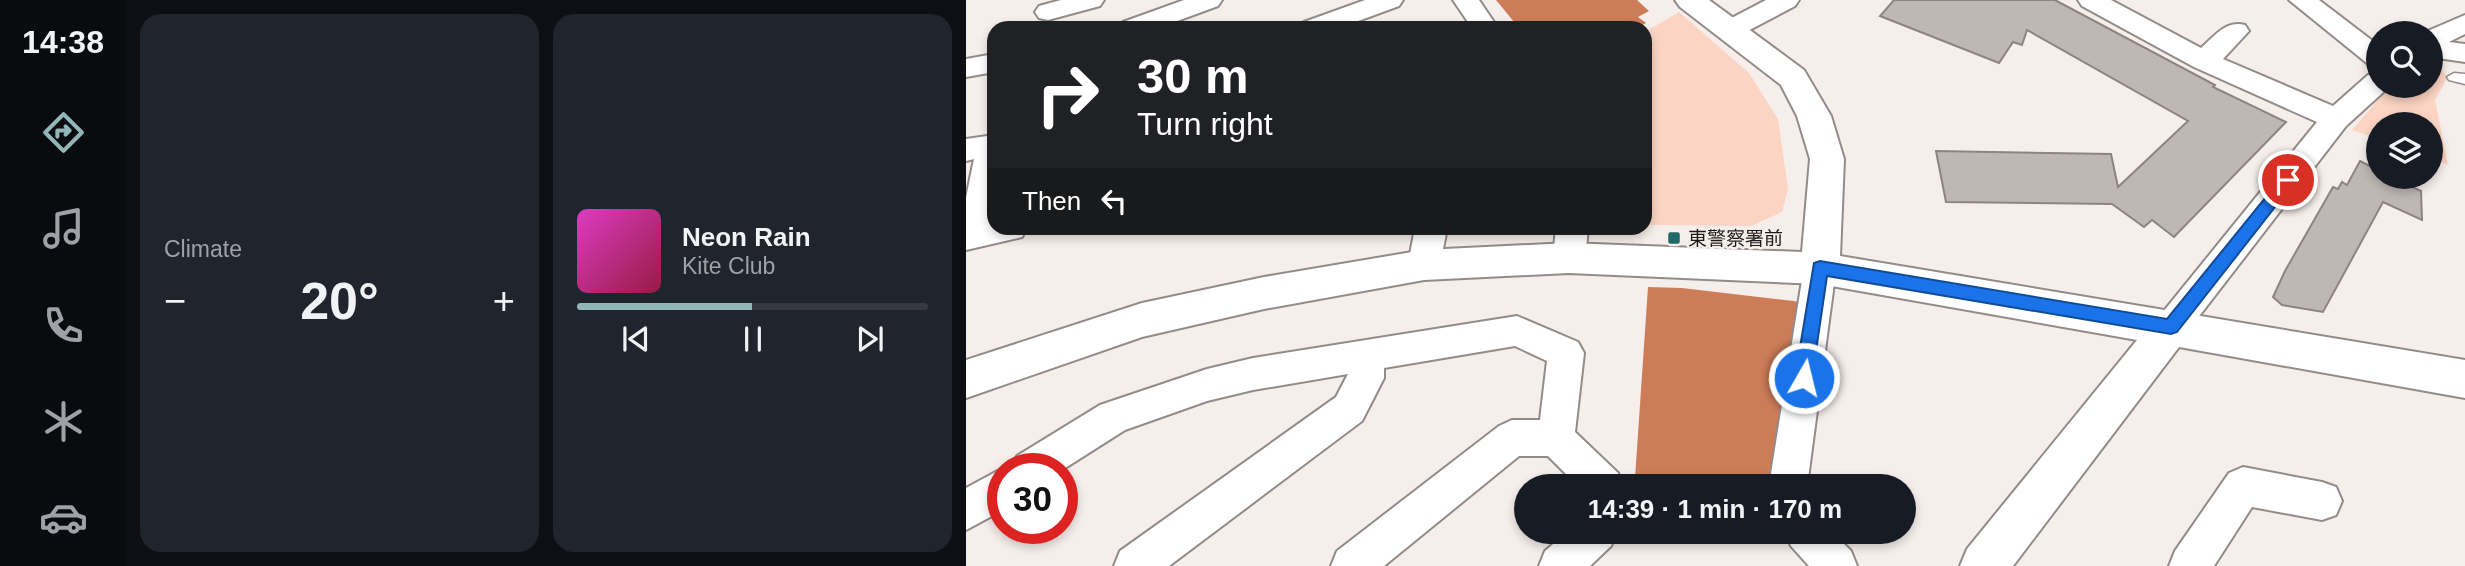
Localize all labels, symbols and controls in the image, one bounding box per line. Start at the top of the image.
map controls [2366,21,2443,189]
button: search [2366,21,2443,98]
text: 14:38 [22,24,104,60]
icon: right [1022,49,1113,140]
text: 30 m [1137,49,1249,103]
text: Turn right [1137,106,1273,142]
icon: directions [39,108,88,157]
button: layers [2366,112,2443,189]
pin [2258,150,2318,210]
icon: arrive [2269,161,2307,199]
icon: left [1095,182,1133,220]
text: Then [1022,186,1081,216]
icon: music [39,204,88,253]
text: Neon Rain [682,222,811,252]
place label: 東警察署前 [1688,228,1783,249]
marker: 東警察署前 [1666,230,1682,246]
text: Climate [164,236,242,262]
text: Kite Club [682,253,775,279]
text: 20° [300,272,379,330]
text: − [164,280,186,322]
text: + [493,280,515,322]
icon: phone [39,301,88,350]
icon: previous [617,320,655,358]
icon: pause [734,320,772,358]
icon: next [851,320,889,358]
position arrow [1767,341,1841,415]
icon: climate [39,397,88,446]
speed limit sign: 30 [987,453,1078,544]
icon: car [39,493,88,542]
text: 14:39 · 1 min · 170 m [1588,494,1842,524]

